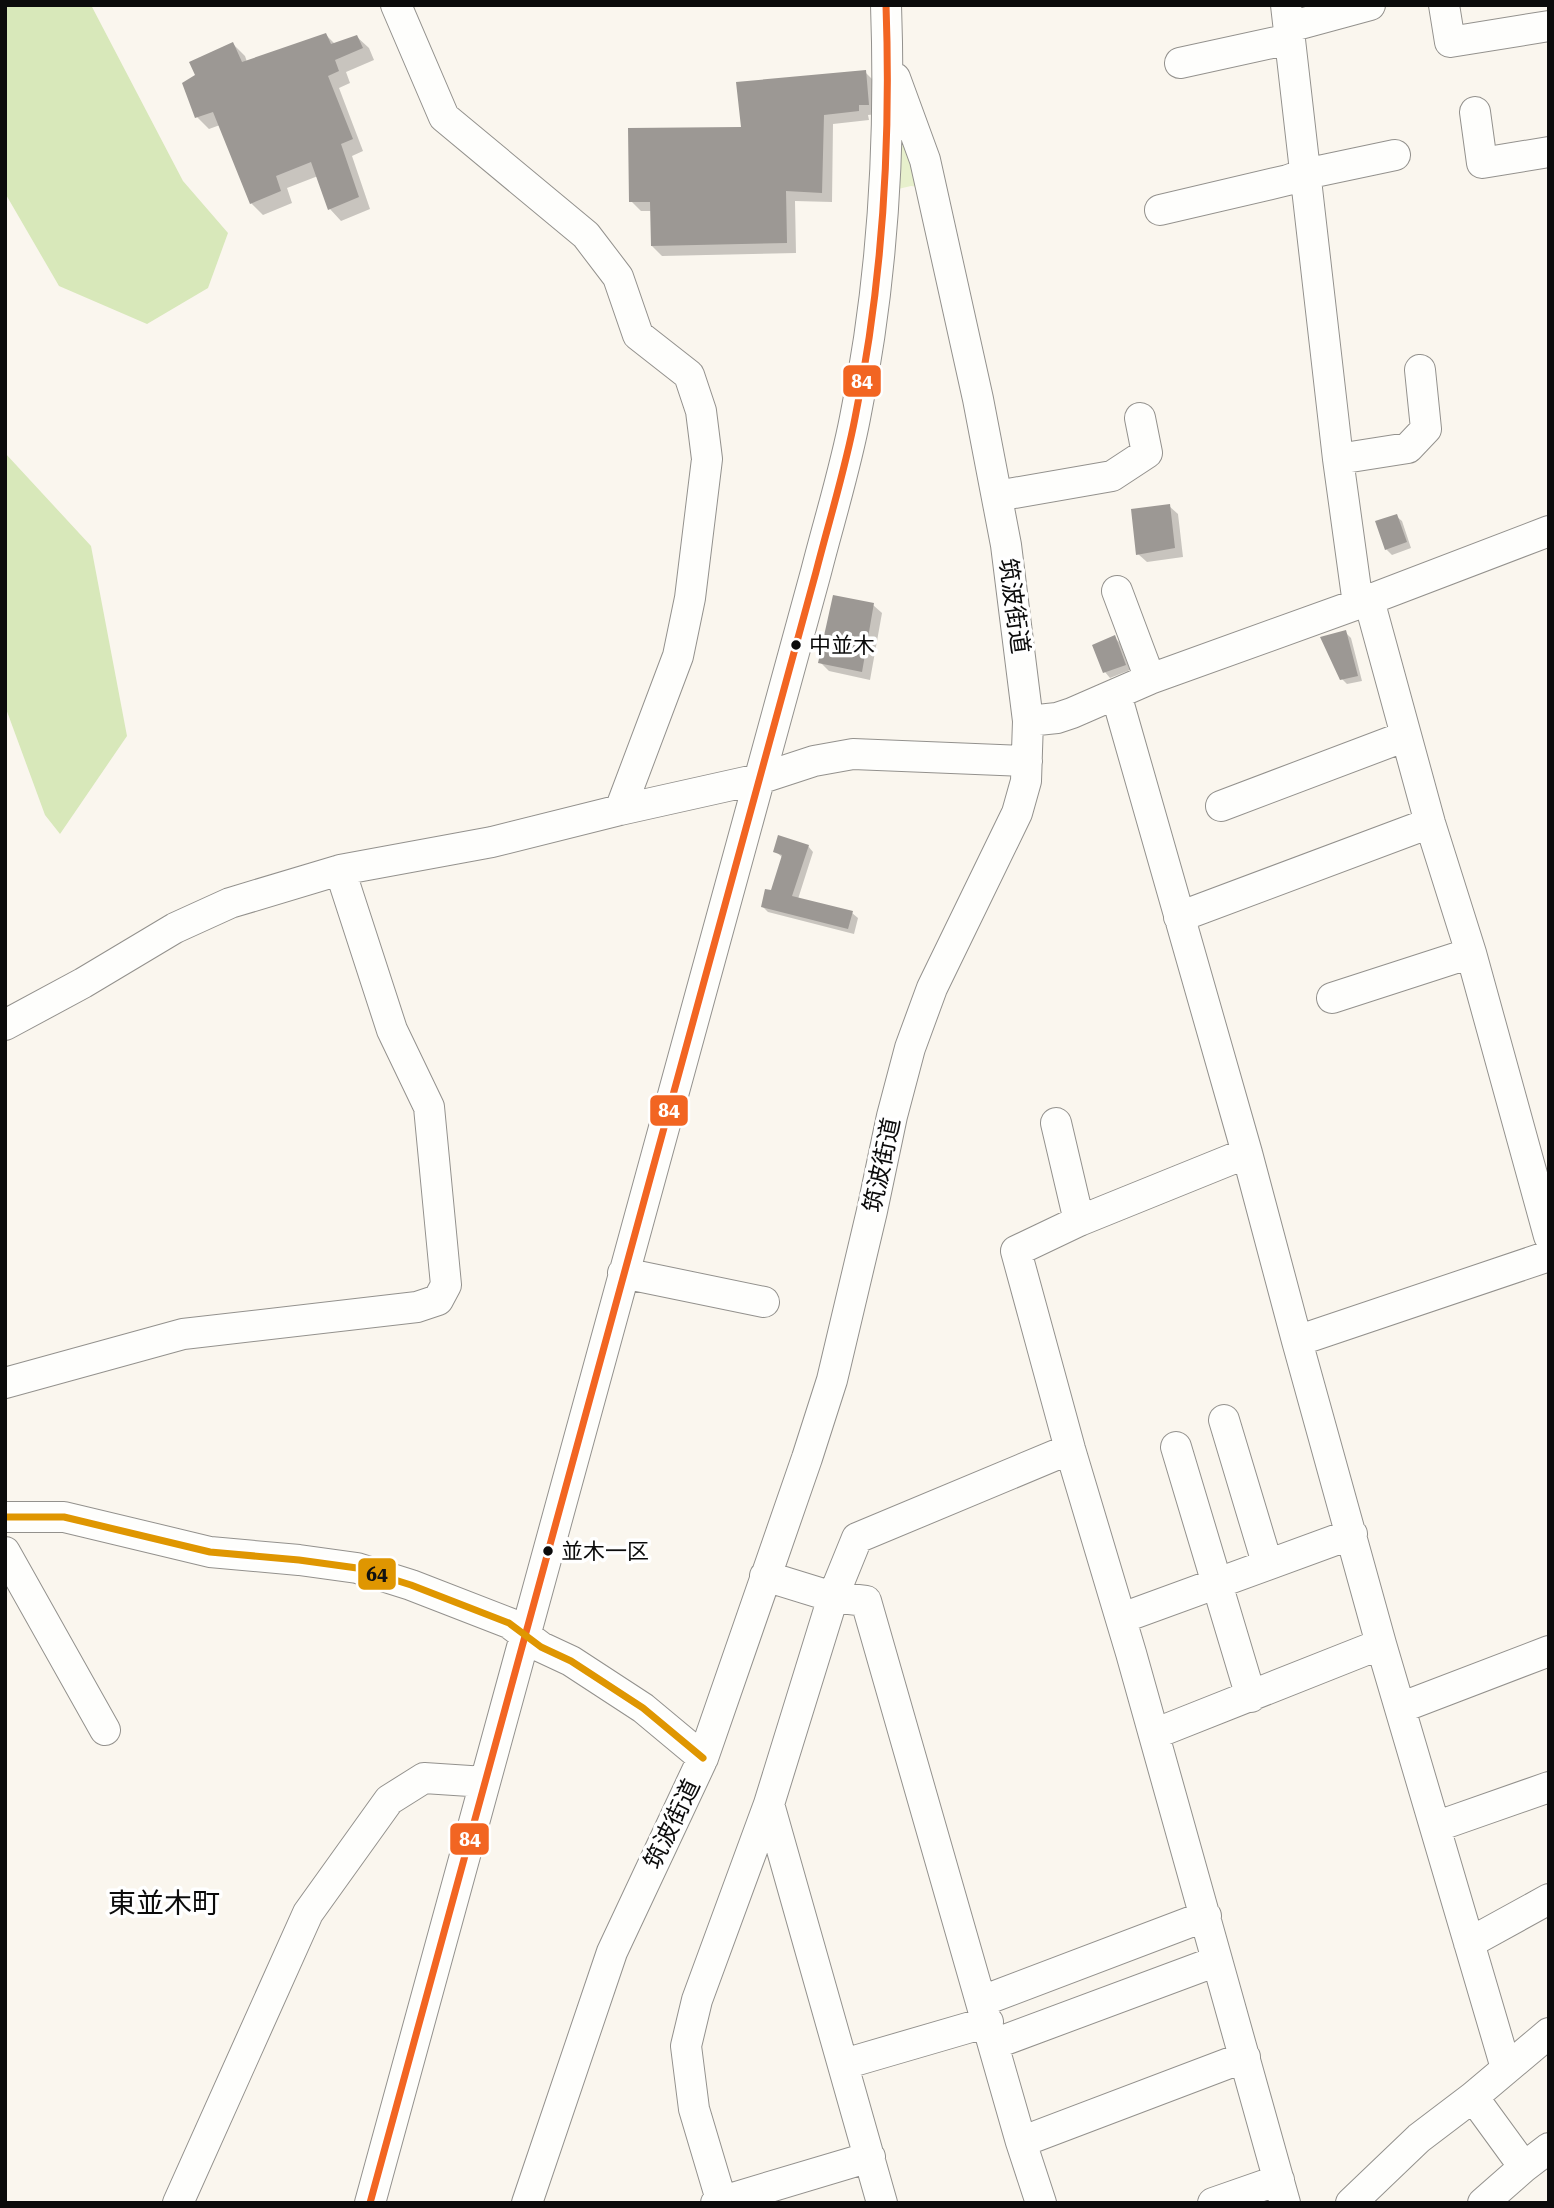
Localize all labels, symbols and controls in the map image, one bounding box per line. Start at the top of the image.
line badge: 84 [842,364,882,398]
text: 84 [851,370,873,393]
street label: 筑波街道 [993,557,1035,655]
place label: 中並木 [809,633,875,658]
marker: 中並木 [789,638,803,652]
line badge: 84 [649,1094,689,1127]
text: 84 [658,1099,680,1122]
street label: 筑波街道 [858,1115,906,1215]
place label: 並木一区 [561,1539,649,1564]
marker: 並木一区 [541,1544,555,1558]
line badge: 64 [357,1557,397,1591]
text: 64 [366,1563,388,1586]
street label: 筑波街道 [638,1775,706,1873]
line badge: 84 [449,1822,490,1856]
text: 84 [459,1828,481,1851]
district label: 東並木町 [108,1887,220,1920]

